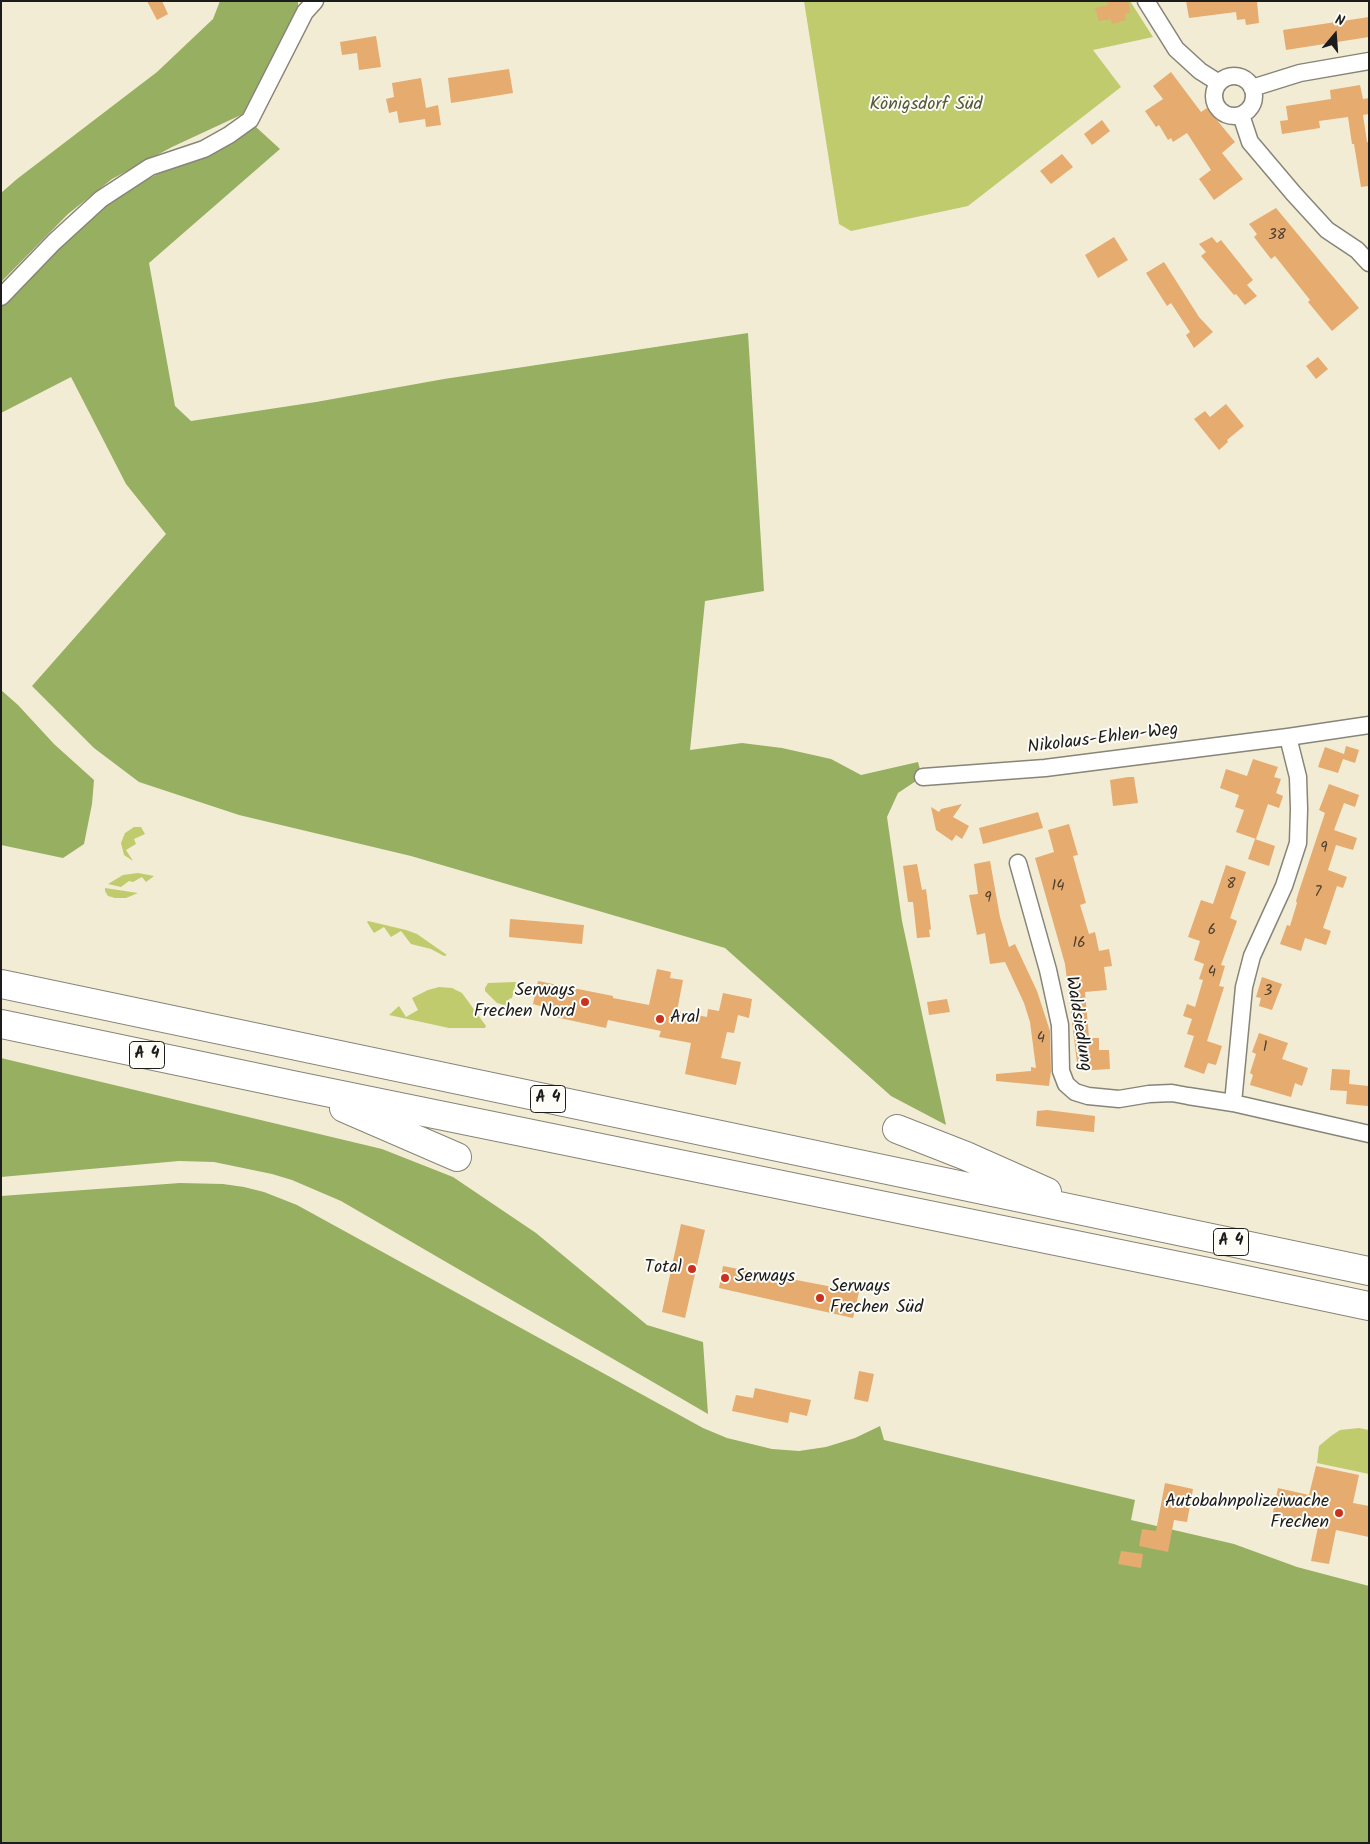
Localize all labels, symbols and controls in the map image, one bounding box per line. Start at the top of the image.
text: N [1332,9,1347,33]
north arrow [1310,10,1360,60]
park label: Königsdorf Süd [869,95,983,117]
house number: 38 [1268,227,1286,245]
street label: Nikolaus-Ehlen-Weg [1026,720,1180,760]
house number: 9 [1320,840,1328,858]
house number: 8 [1226,876,1236,894]
house number: 14 [1052,878,1064,896]
house number: 7 [1315,884,1321,902]
house number: 9 [984,890,992,908]
house number: 6 [1208,922,1216,940]
house number: 16 [1072,935,1086,953]
house number: 4 [1208,964,1216,982]
street label: Waldsiedlung [1059,975,1095,1073]
place label: Serways Frechen Nord [474,981,575,1024]
house number: 3 [1264,983,1272,1001]
marker: Serways Frechen Nord [579,996,591,1008]
place label: Aral [670,1008,700,1030]
marker: Aral [654,1013,666,1025]
house number: 4 [1037,1030,1045,1048]
house number: 1 [1263,1039,1267,1057]
road number: A 4 [130,1042,164,1068]
road number: A 4 [530,1086,566,1112]
road number: A 4 [1214,1228,1248,1256]
place label: Total [644,1258,682,1280]
marker: Total [686,1263,698,1275]
place label: Serways [735,1267,795,1289]
marker: Serways [719,1272,731,1284]
place label: Serways Frechen Süd [830,1277,923,1320]
marker: Serways Frechen Süd [814,1292,826,1304]
place label: Autobahnpolizeiwache Frechen [1165,1492,1329,1535]
marker: Autobahnpolizeiwache Frechen [1333,1507,1345,1519]

